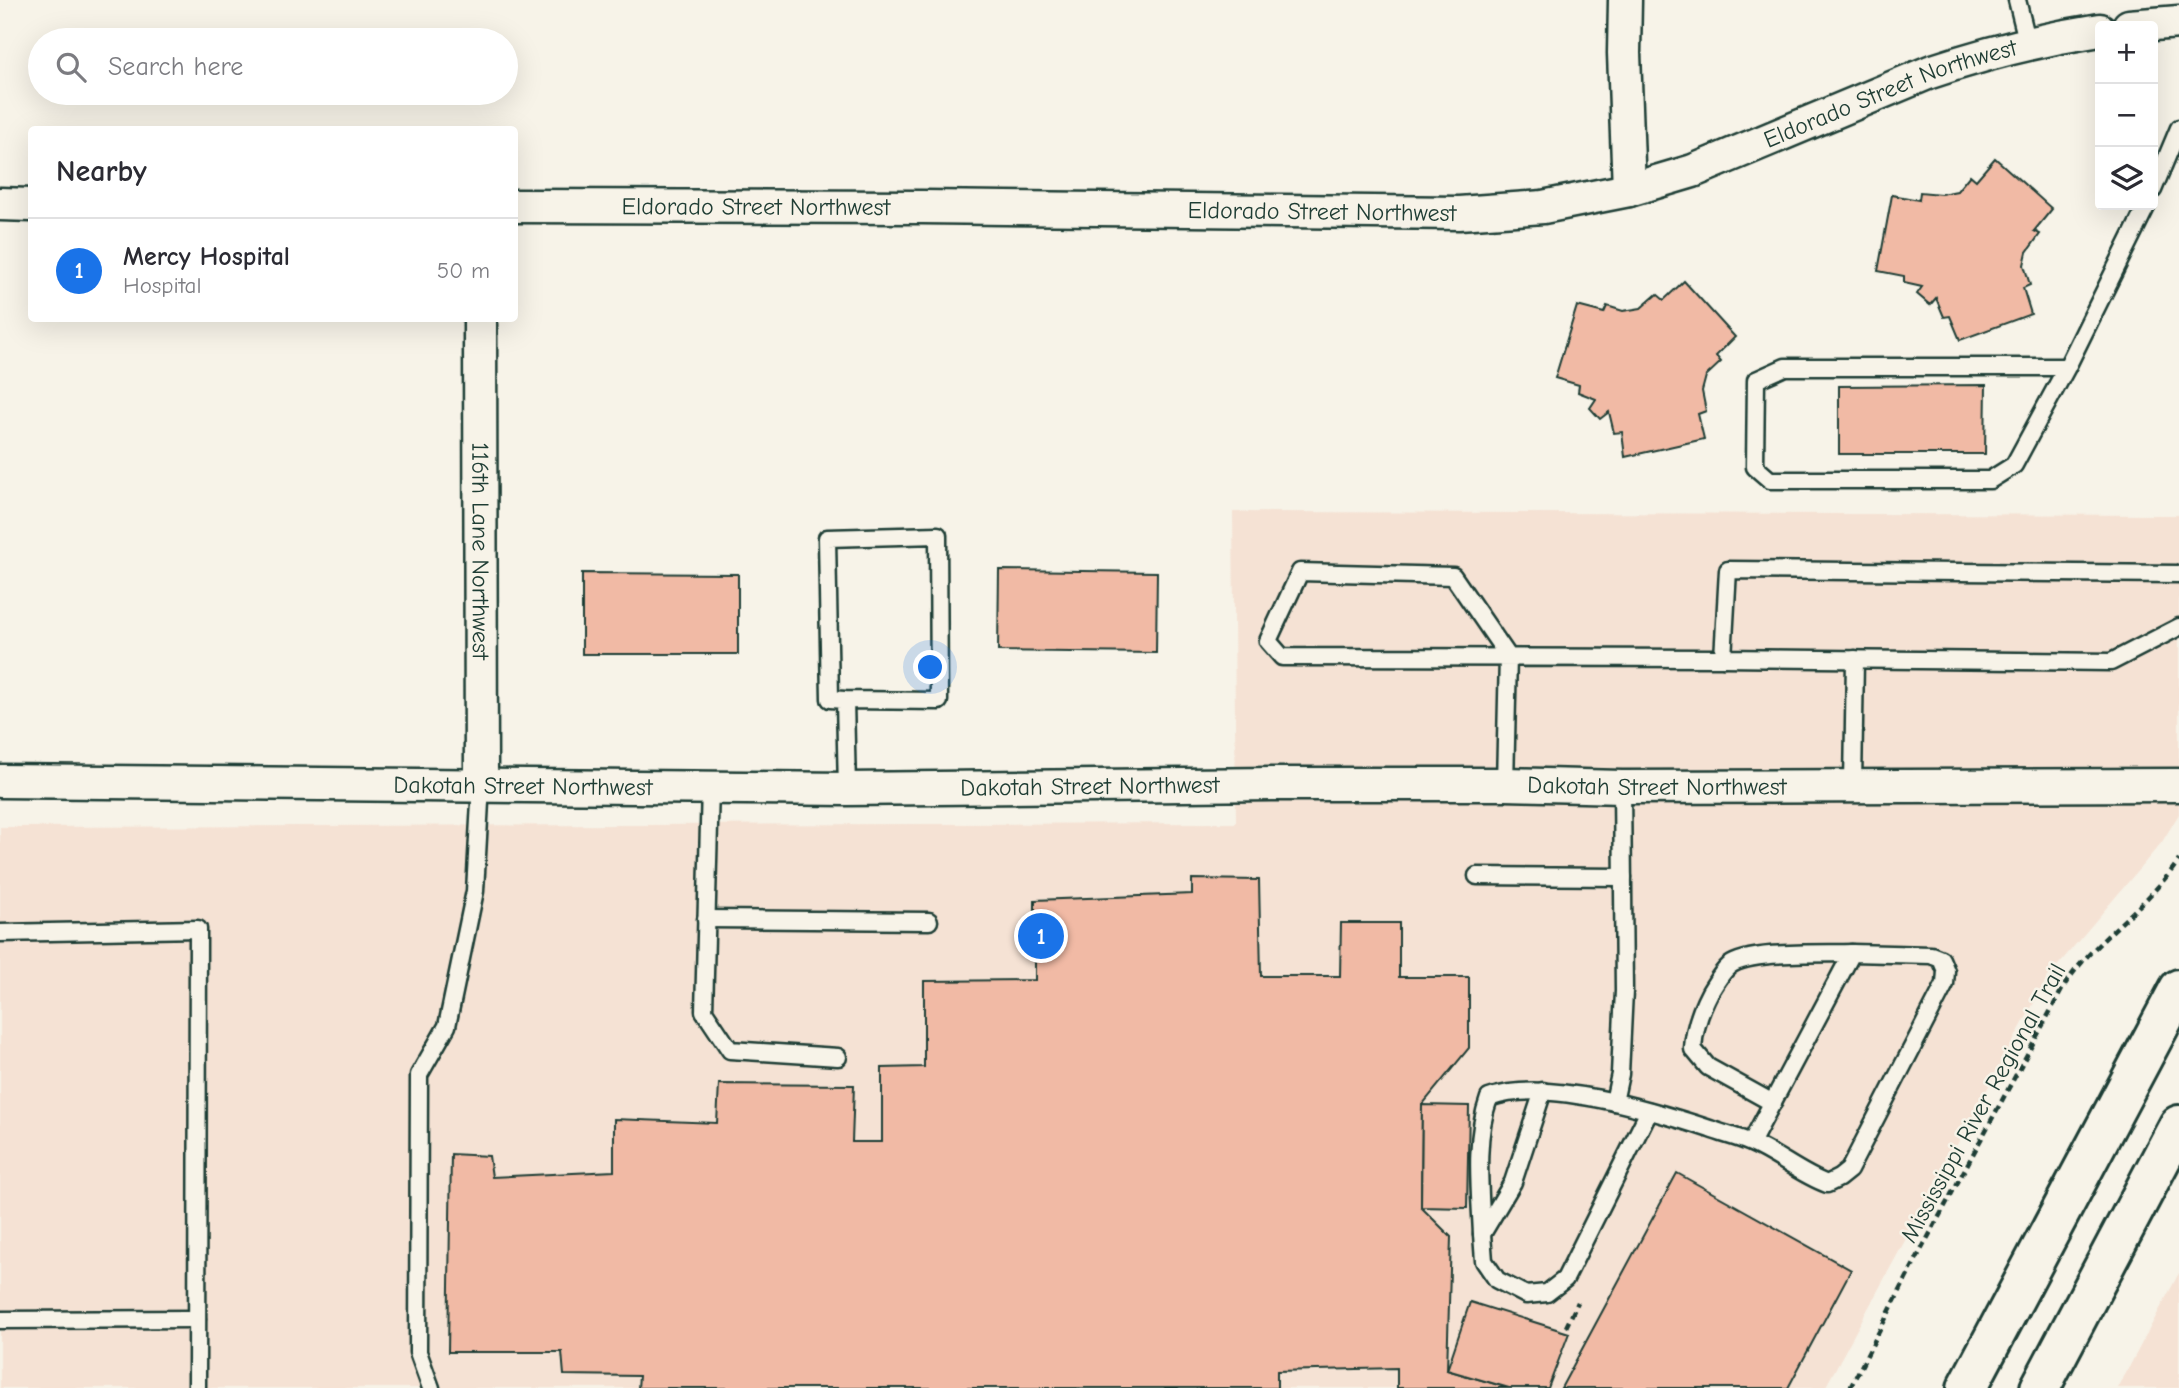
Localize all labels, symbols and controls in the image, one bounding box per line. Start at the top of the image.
map controls [2095,21,2158,210]
button: + [2095,21,2158,84]
search box [28,28,518,105]
street label: Eldorado Street Northwest [1759,33,2021,154]
icon: search [52,48,90,86]
text: Search here [108,52,243,82]
button: − [2095,84,2158,147]
button: layers [2095,147,2158,210]
text: Nearby [56,154,147,189]
street label: Eldorado Street Northwest [622,192,892,221]
street label: Eldorado Street Northwest [1187,196,1458,227]
text: Mercy Hospital [123,242,290,272]
text: 1 [74,257,84,284]
text: 50 m [437,257,490,284]
text: Hospital [123,272,201,299]
street label: 116th Lane Northwest [466,442,495,661]
your location [913,650,947,684]
street label: Dakotah Street Northwest [393,771,654,801]
street label: Dakotah Street Northwest [960,771,1221,802]
street label: Dakotah Street Northwest [1527,771,1788,801]
pin: 1 [1018,910,1064,962]
street label: Mississippi River Regional Trail [1894,959,2072,1247]

